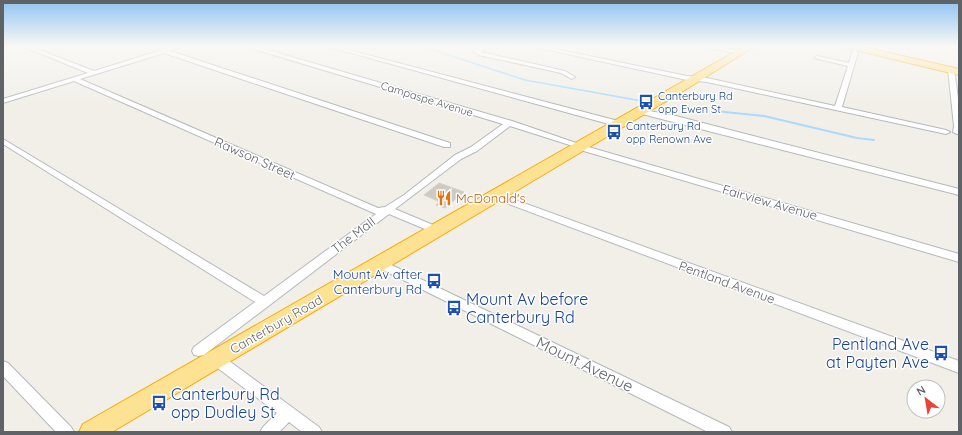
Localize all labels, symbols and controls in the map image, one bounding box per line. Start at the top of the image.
street label: Campaspe Avenue [379,78,475,120]
place label: Canterbury Rd opp Ewen St [658,89,733,116]
bus stop icon: Canterbury Rd opp Ewen St [637,93,655,111]
place label: Canterbury Rd opp Renown Ave [626,119,712,146]
bus stop icon: Canterbury Rd opp Renown Ave [605,123,623,141]
street label: Rawson Street [212,133,298,183]
street label: Fairview Avenue [721,181,819,223]
restaurant icon: McDonald's [435,189,453,207]
place label: McDonald's [456,190,526,206]
street label: The Mall [328,213,378,257]
street label: Pentland Avenue [677,257,777,307]
place label: Mount Av after Canterbury Rd [333,266,422,297]
bus stop icon: Mount Av after Canterbury Rd [425,272,443,290]
place label: Mount Av before Canterbury Rd [466,289,588,327]
street label: Canterbury Road [227,291,325,357]
bus stop icon: Mount Av before Canterbury Rd [445,299,463,317]
street label: Mount Avenue [533,332,637,396]
place label: Pentland Ave at Payten Ave [826,334,929,372]
bus stop icon: Pentland Ave at Payten Ave [932,344,950,362]
north arrow [906,379,946,419]
text: N [914,382,928,399]
place label: Canterbury Rd opp Dudley St [171,384,280,422]
bus stop icon: Canterbury Rd opp Dudley St [150,394,168,412]

